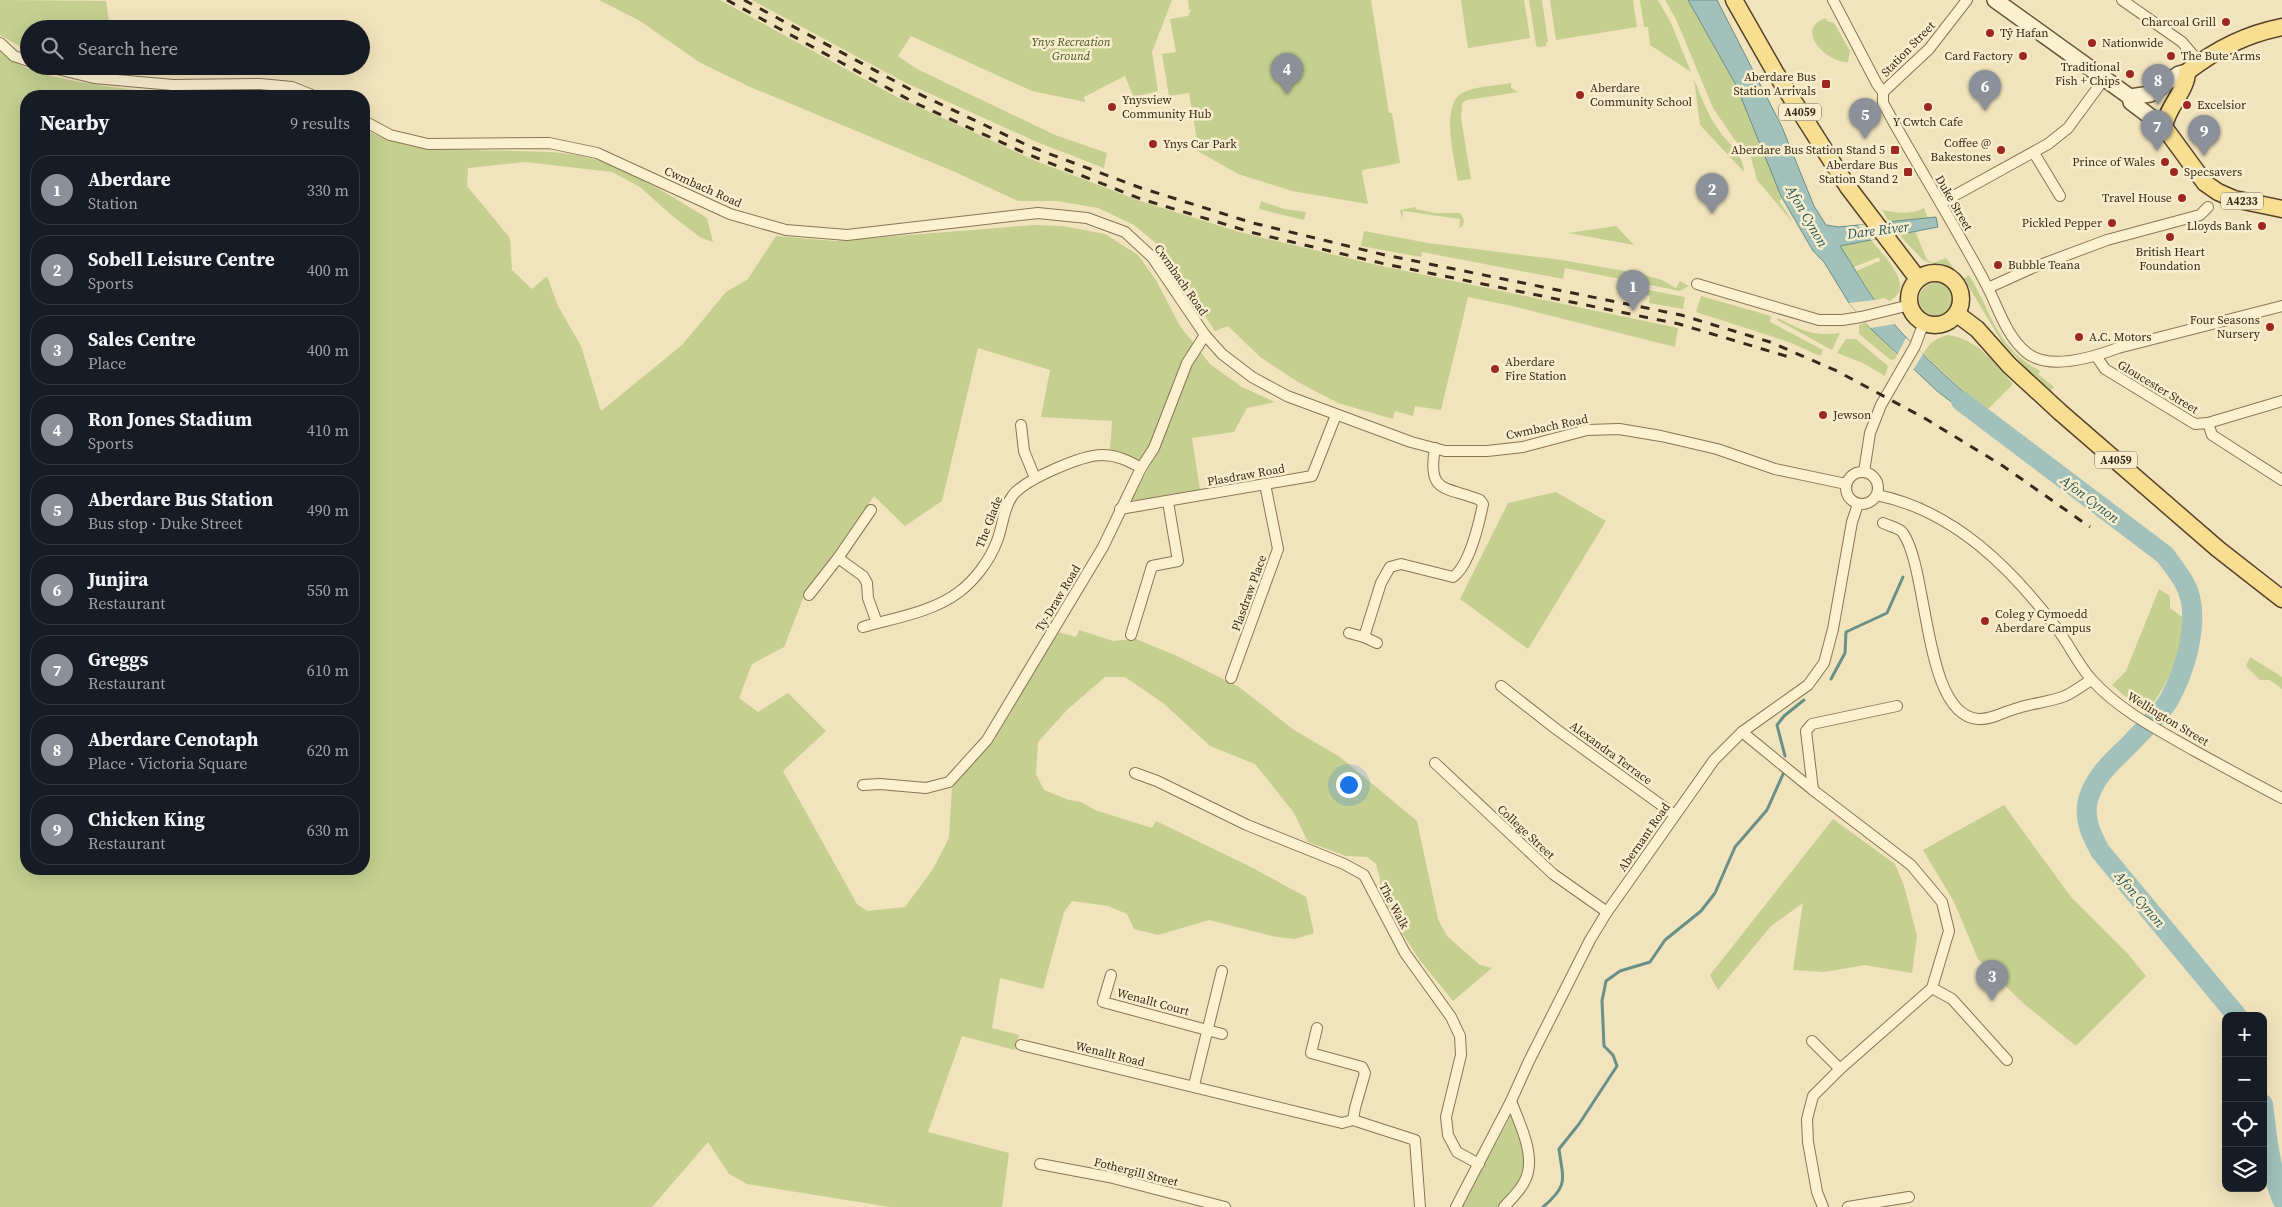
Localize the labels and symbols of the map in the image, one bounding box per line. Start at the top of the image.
place label: Charcoal Grill [2141,14,2216,30]
marker: Charcoal Grill [2220,16,2232,28]
street label: Station Street [1878,18,1939,80]
place label: Tŷ Hafan [2000,25,2049,41]
marker: Tŷ Hafan [1984,27,1996,39]
park label: Ynys Recreation Ground [1032,34,1111,64]
place label: Nationwide [2102,35,2163,51]
marker: Nationwide [2086,37,2098,49]
place label: Card Factory [1945,48,2014,64]
place label: The Bute Arms [2181,48,2261,64]
marker: Card Factory [2017,50,2029,62]
marker: The Bute Arms [2165,50,2177,62]
pin: 4 [1271,53,1303,94]
place label: Traditional Fish + Chips [2055,59,2120,89]
pin: 8 [2142,64,2174,105]
marker: Traditional Fish + Chips [2124,68,2136,80]
place label: Aberdare Bus Station Arrivals [1734,69,1816,99]
pin: 6 [1969,70,2001,111]
marker: Aberdare Bus Station Arrivals [1820,78,1832,90]
place label: Aberdare Community School [1590,80,1693,110]
marker: Aberdare Community School [1574,89,1586,101]
place label: Ynysview Community Hub [1122,92,1212,122]
place label: Excelsior [2197,97,2246,113]
pin: 5 [1849,98,1881,139]
marker: Excelsior [2181,99,2193,111]
marker: Ynysview Community Hub [1106,101,1118,113]
marker: Y Cwtch Cafe [1922,101,1934,113]
road number: A4059 [1779,104,1821,120]
pin: 7 [2141,110,2173,151]
place label: Y Cwtch Cafe [1893,114,1963,130]
pin: 9 [2188,115,2220,156]
place label: Coffee @ Bakestones [1931,135,1991,165]
place label: Ynys Car Park [1163,136,1237,152]
marker: Ynys Car Park [1147,138,1159,150]
place label: Aberdare Bus Station Stand 5 [1731,142,1885,158]
marker: Aberdare Bus Station Stand 5 [1889,144,1901,156]
marker: Coffee @ Bakestones [1995,144,2007,156]
place label: Prince of Wales [2072,154,2155,170]
marker: Prince of Wales [2159,156,2171,168]
place label: Aberdare Bus Station Stand 2 [1819,157,1898,187]
street label: Cwmbach Road [662,163,745,211]
place label: Specsavers [2184,164,2242,180]
marker: Aberdare Bus Station Stand 2 [1902,166,1914,178]
marker: Specsavers [2168,166,2180,178]
street label: Duke Street [1932,172,1976,234]
pin: 2 [1696,173,1728,214]
water label: Afon Cynon [1781,180,1833,251]
place label: Travel House [2102,190,2172,206]
marker: Travel House [2176,192,2188,204]
road number: A4233 [2221,192,2263,210]
place label: Pickled Pepper [2022,215,2102,231]
water label: Dare River [1845,216,1911,244]
marker: Pickled Pepper [2106,217,2118,229]
place label: Lloyds Bank [2187,218,2252,234]
marker: Lloyds Bank [2256,220,2268,232]
marker: British Heart Foundation [2164,231,2176,243]
street label: Cwmbach Road [1150,241,1212,319]
place label: British Heart Foundation [2135,244,2205,274]
place label: Bubble Teana [2008,257,2081,273]
marker: Bubble Teana [1992,259,2004,271]
pin: 1 [1617,270,1649,311]
place label: Four Seasons Nursery [2190,312,2261,342]
marker: Four Seasons Nursery [2264,321,2276,333]
place label: A.C. Motors [2089,329,2152,345]
marker: A.C. Motors [2073,331,2085,343]
place label: Aberdare Fire Station [1505,354,1567,384]
street label: Gloucester Street [2115,357,2201,417]
marker: Aberdare Fire Station [1489,363,1501,375]
place label: Jewson [1832,407,1871,423]
marker: Jewson [1817,409,1829,421]
street label: Cwmbach Road [1504,410,1590,444]
road number: A4059 [2095,452,2137,468]
street label: Plasdraw Road [1206,460,1286,490]
water label: Afon Cynon [2056,470,2124,528]
street label: The Glade [972,494,1006,550]
street label: Plasdraw Place [1228,553,1270,633]
street label: Ty-Draw Road [1032,562,1084,634]
place label: Coleg y Cymoedd Aberdare Campus [1995,606,2091,636]
marker: Coleg y Cymoedd Aberdare Campus [1979,615,1991,627]
street label: Wellington Street [2124,688,2212,750]
street label: Alexandra Terrace [1567,718,1655,788]
your location [1336,772,1362,798]
street label: Abernant Road [1614,799,1674,875]
street label: College Street [1494,801,1558,863]
water label: Afon Cynon [2110,865,2170,932]
street label: The Walk [1375,880,1413,932]
pin: 3 [1976,960,2008,1001]
street label: Wenallt Court [1115,985,1191,1019]
street label: Wenallt Road [1074,1038,1147,1070]
street label: Fothergill Street [1092,1154,1180,1190]

